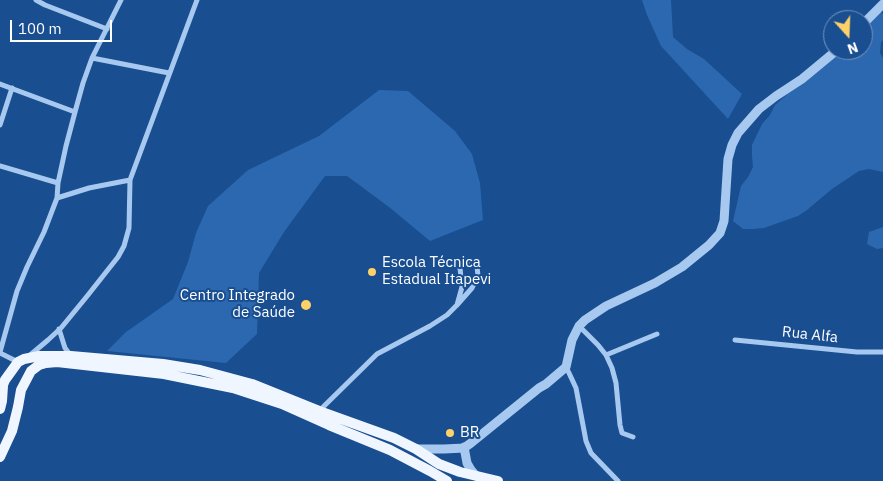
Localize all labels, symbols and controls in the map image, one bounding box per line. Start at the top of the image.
scale bar [12,10,115,42]
north arrow [823,10,873,60]
text: 100 m [18,19,62,38]
text: N [845,38,861,58]
place label: Escola Técnica Estadual Itapevi [382,254,491,289]
marker: Escola Técnica Estadual Itapevi [366,266,378,278]
place label: Centro Integrado de Saúde [180,287,295,322]
marker: Centro Integrado de Saúde [299,298,313,312]
street label: Rua Alfa [781,323,839,347]
place label: BR [460,424,479,442]
marker: BR [444,427,456,439]

